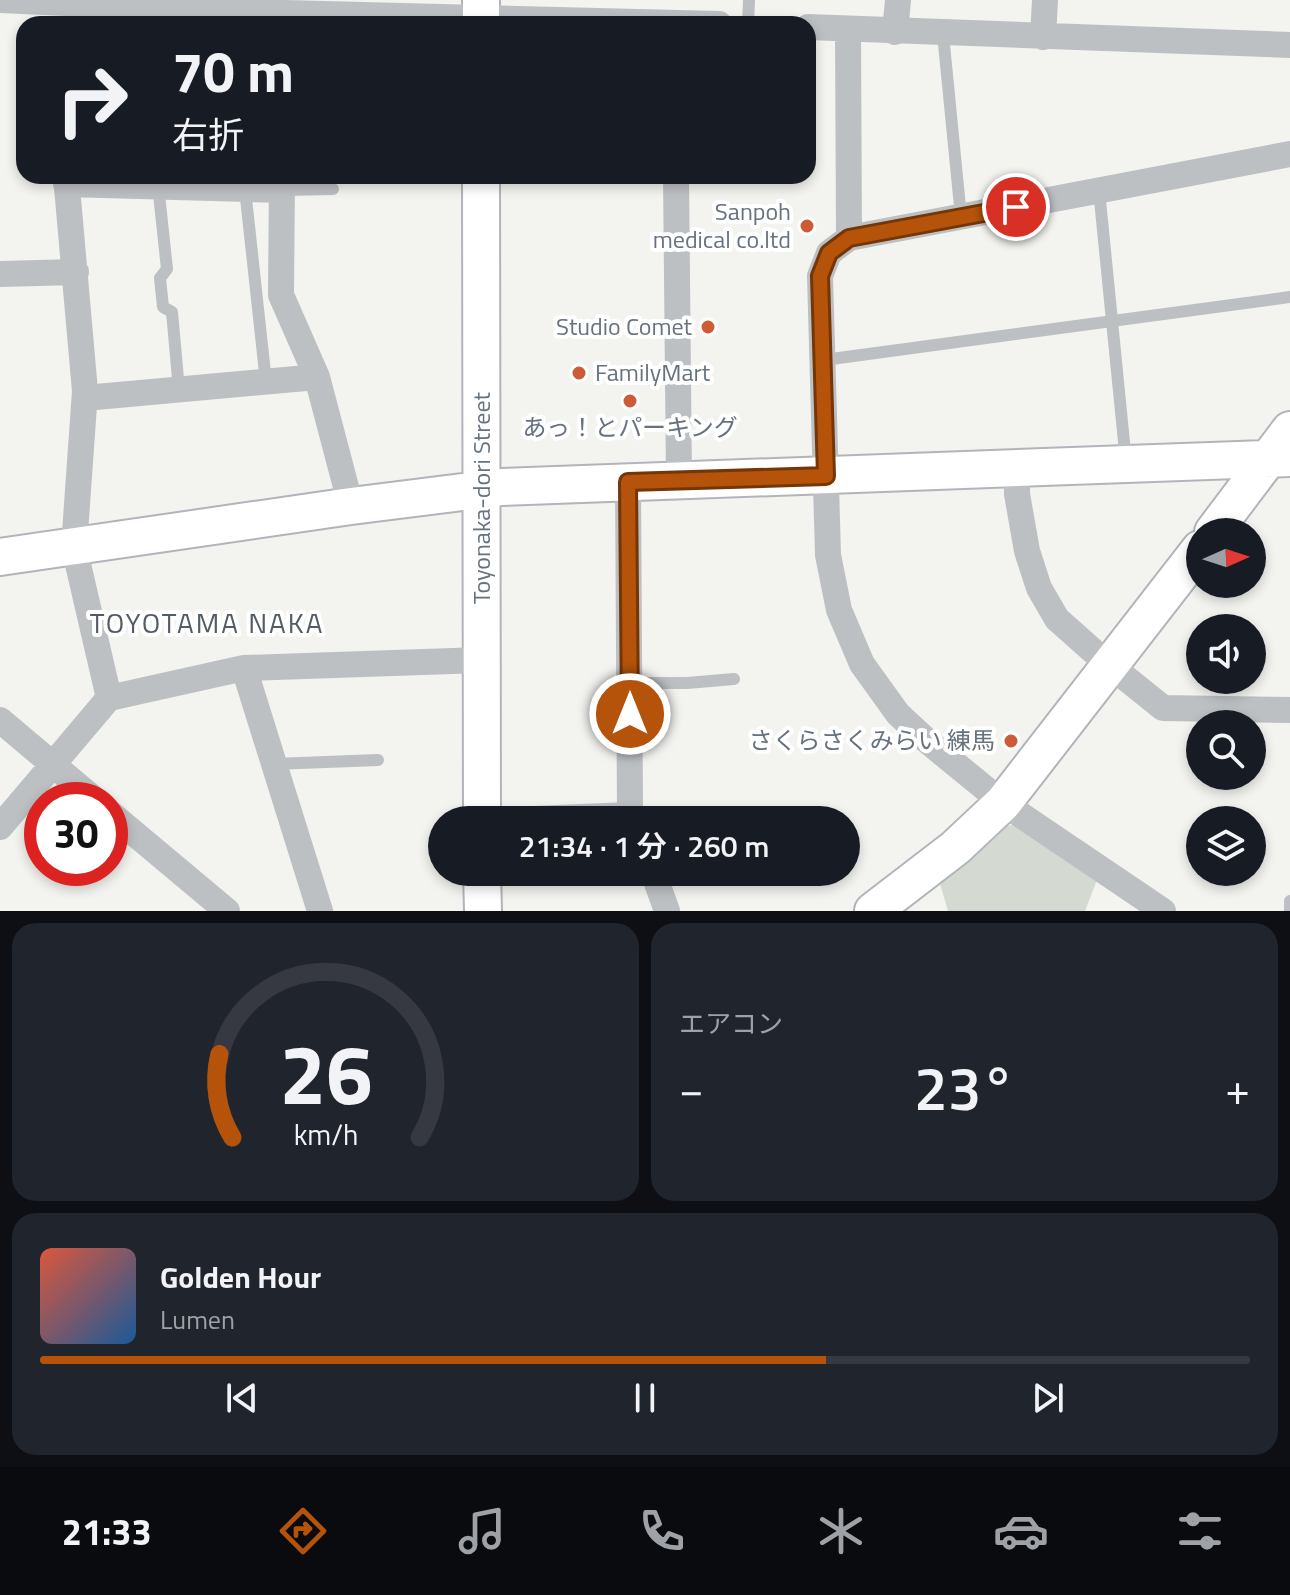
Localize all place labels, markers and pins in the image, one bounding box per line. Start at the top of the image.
pin [982,173,1050,241]
place label: Sanpoh medical co.ltd [653,193,791,257]
marker: Sanpoh medical co.ltd [798,217,816,235]
place label: Studio Comet [556,308,693,344]
marker: Studio Comet [699,318,717,336]
place label: FamilyMart [595,354,711,390]
marker: FamilyMart [570,364,588,382]
marker: あっ！とパーキング [621,392,639,410]
place label: あっ！とパーキング [522,409,738,445]
place label: さくらさくみらい 練馬 [749,722,995,758]
marker: さくらさくみらい 練馬 [1002,732,1020,750]

